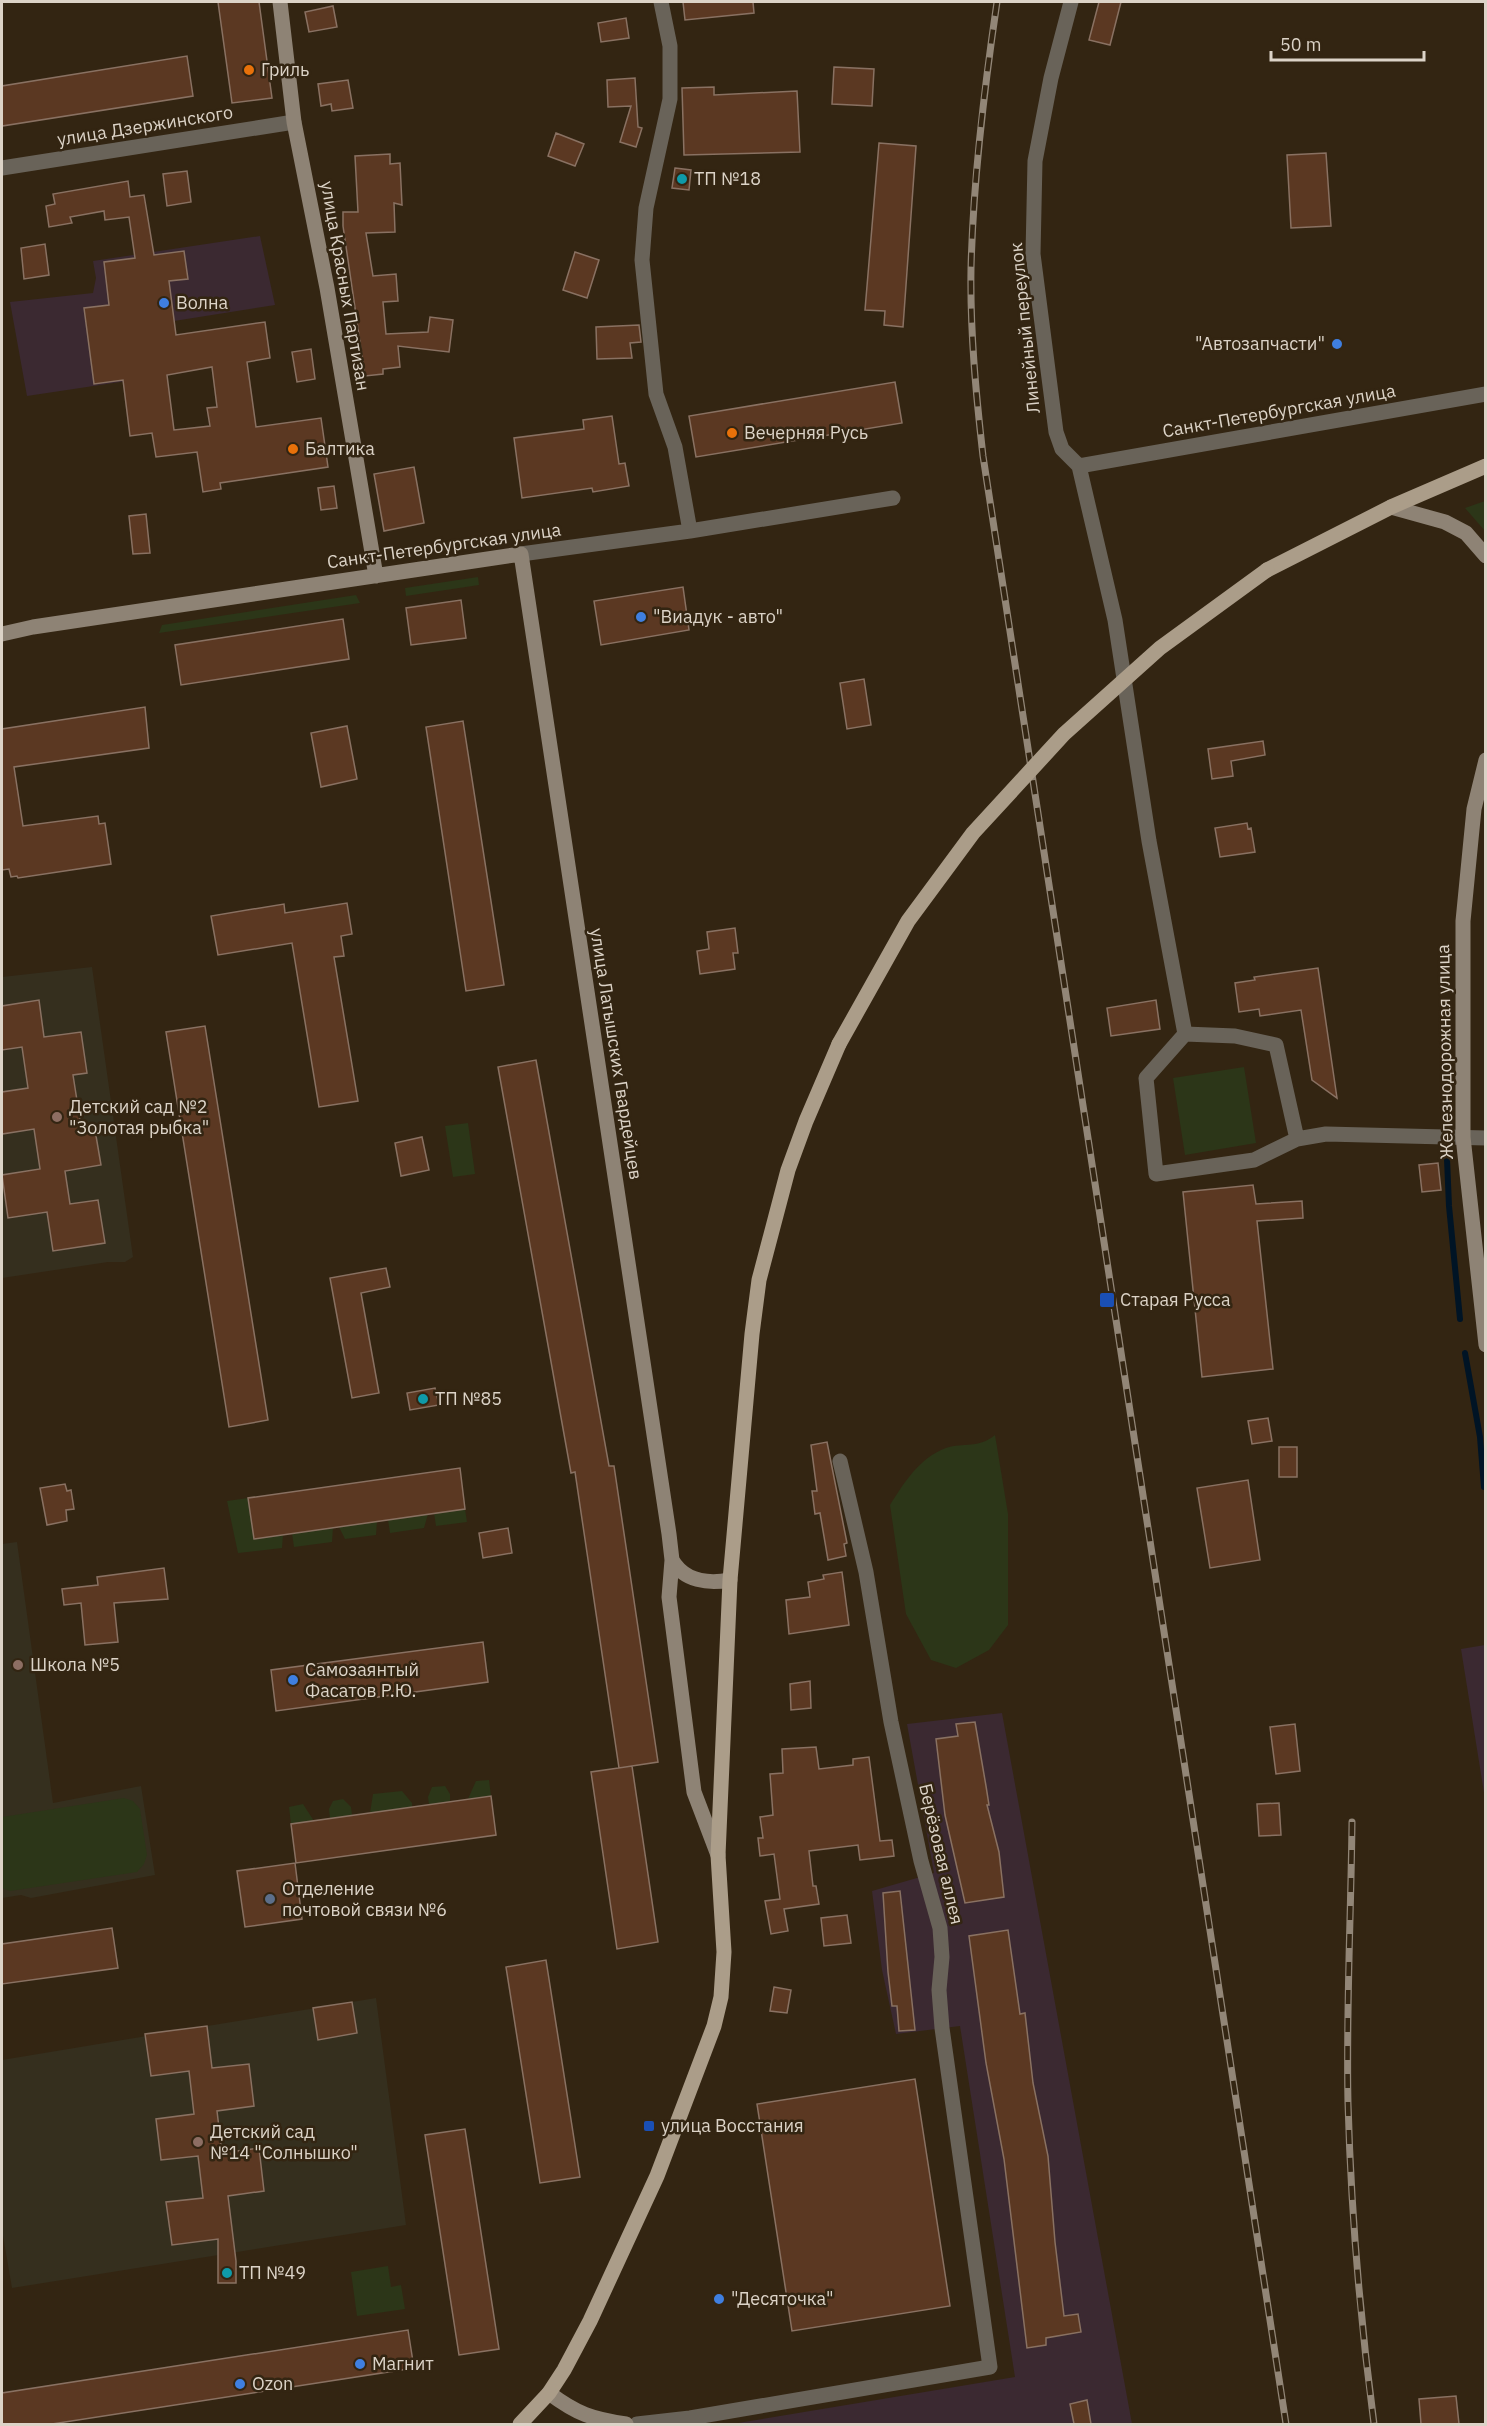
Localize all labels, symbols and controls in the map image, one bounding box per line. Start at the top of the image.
scale bar [1271,24,1424,62]
text: 50 m [1280,33,1322,56]
place label: Гриль [261,58,309,81]
marker: Гриль [242,63,256,77]
street label: улица Дзержинского [55,100,234,151]
place label: ТП №18 [694,167,761,190]
marker: ТП №18 [675,172,689,186]
street label: улица Красных Партизан [316,179,375,393]
street label: Линейный переулок [1004,241,1045,415]
place label: Волна [176,291,229,314]
marker: Волна [157,296,171,310]
place label: "Автозапчасти" [1195,332,1325,355]
marker: "Автозапчасти" [1330,337,1344,351]
street label: Санкт-Петербургская улица [1161,379,1398,442]
place label: Вечерняя Русь [744,421,868,444]
marker: Вечерняя Русь [725,426,739,440]
place label: Балтика [305,437,375,460]
marker: Балтика [286,442,300,456]
street label: Санкт-Петербургская улица [325,518,563,573]
place label: "Виадук - авто" [653,605,783,628]
marker: "Виадук - авто" [634,610,648,624]
street label: улица Латышских Гвардейцев [585,927,648,1181]
street label: Железнодорожная улица [1431,944,1458,1160]
place label: Детский сад №2 "Золотая рыбка" [69,1095,209,1139]
marker: Детский сад №2 "Золотая рыбка" [50,1110,64,1124]
place label: Старая Русса [1120,1288,1231,1311]
marker: Старая Русса [1098,1291,1116,1309]
place label: ТП №85 [435,1387,502,1410]
marker: ТП №85 [416,1392,430,1406]
place label: Школа №5 [30,1653,120,1676]
marker: Школа №5 [11,1658,25,1672]
place label: Самозаянтый Фасатов Р.Ю. [305,1658,419,1702]
marker: Самозаянтый Фасатов Р.Ю. [286,1673,300,1687]
street label: Берёзовая аллея [914,1781,969,1927]
place label: Отделение почтовой связи №6 [282,1877,447,1921]
marker: Отделение почтовой связи №6 [263,1892,277,1906]
place label: улица Восстания [661,2114,804,2137]
marker: улица Восстания [642,2119,656,2133]
place label: Детский сад №14 "Солнышко" [210,2120,358,2164]
marker: Детский сад №14 "Солнышко" [191,2135,205,2149]
place label: ТП №49 [239,2261,306,2284]
marker: ТП №49 [220,2266,234,2280]
place label: "Десяточка" [731,2287,833,2310]
marker: "Десяточка" [712,2292,726,2306]
place label: Магнит [372,2352,434,2375]
marker: Магнит [353,2357,367,2371]
place label: Ozon [252,2372,293,2395]
marker: Ozon [233,2377,247,2391]

